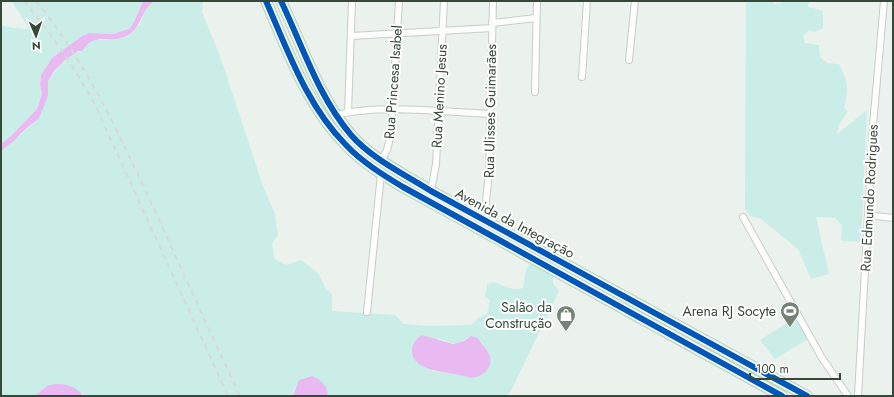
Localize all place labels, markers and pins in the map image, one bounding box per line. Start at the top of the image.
place label: Salão da Construção [485,297,552,333]
sports icon: Arena RJ Socyte [779,300,801,328]
place label: Arena RJ Socyte [683,301,776,321]
shop icon: Salão da Construção [555,304,577,332]

